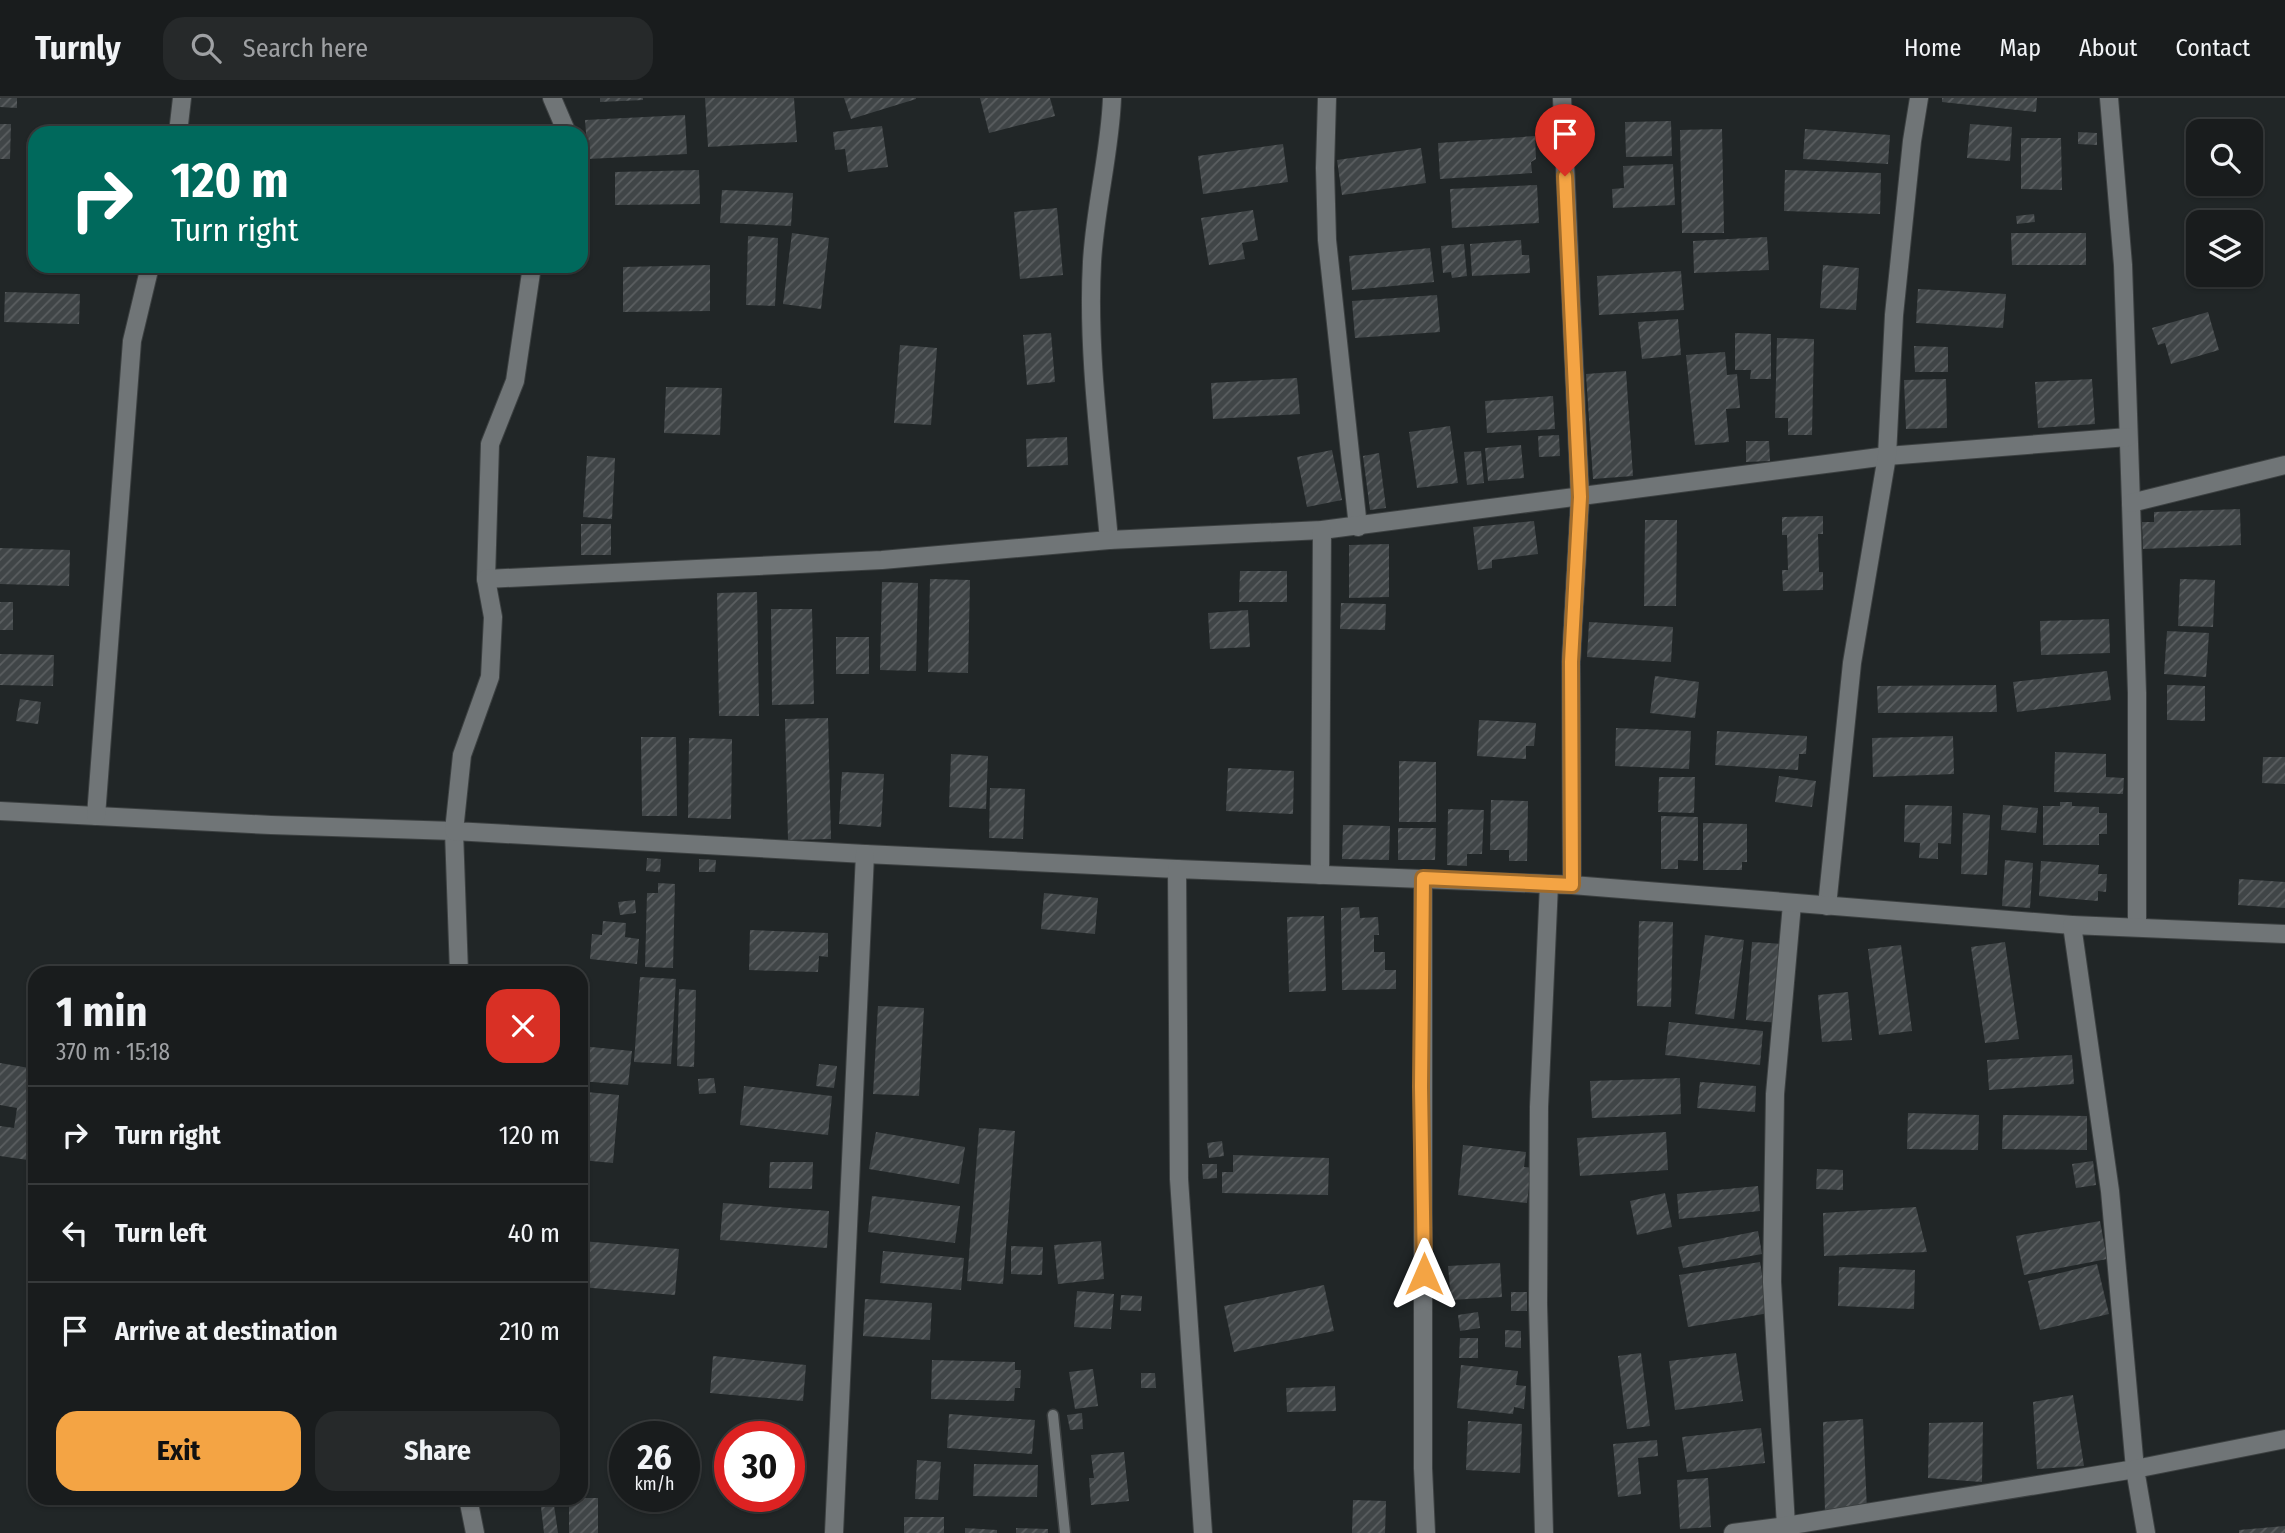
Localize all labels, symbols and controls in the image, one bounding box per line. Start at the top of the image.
search box [163,17,653,80]
text: Turnly [35,28,121,68]
icon: search [187,29,225,67]
text: Search here [243,33,368,64]
text: Home [1904,34,1961,62]
text: Map [1999,34,2041,62]
text: About [2079,34,2137,62]
text: Contact [2175,34,2250,62]
pin [1535,104,1595,176]
icon: arrive [1546,115,1584,153]
map controls [2186,119,2263,287]
button: search [2186,119,2263,196]
text: 120 m [171,151,289,210]
icon: right [56,154,147,245]
button: layers [2186,210,2263,287]
text: Turn right [171,211,298,249]
text: 1 min [56,987,147,1037]
button: close [486,989,560,1063]
text: 370 m · 15:18 [56,1038,170,1066]
icon: right [56,1116,94,1154]
text: Turn right [115,1120,221,1151]
text: 120 m [499,1120,560,1151]
icon: left [56,1214,94,1252]
text: Turn left [115,1218,207,1249]
text: 40 m [508,1218,560,1249]
position arrow [1387,1237,1461,1311]
icon: arrive [56,1312,94,1350]
text: Arrive at destination [115,1316,338,1347]
text: 210 m [499,1316,560,1347]
button: Exit [56,1411,301,1491]
button: Share [315,1411,560,1491]
speed limit sign: 30 [714,1421,805,1512]
text: 26 [637,1436,672,1478]
text: km/h [634,1473,675,1495]

